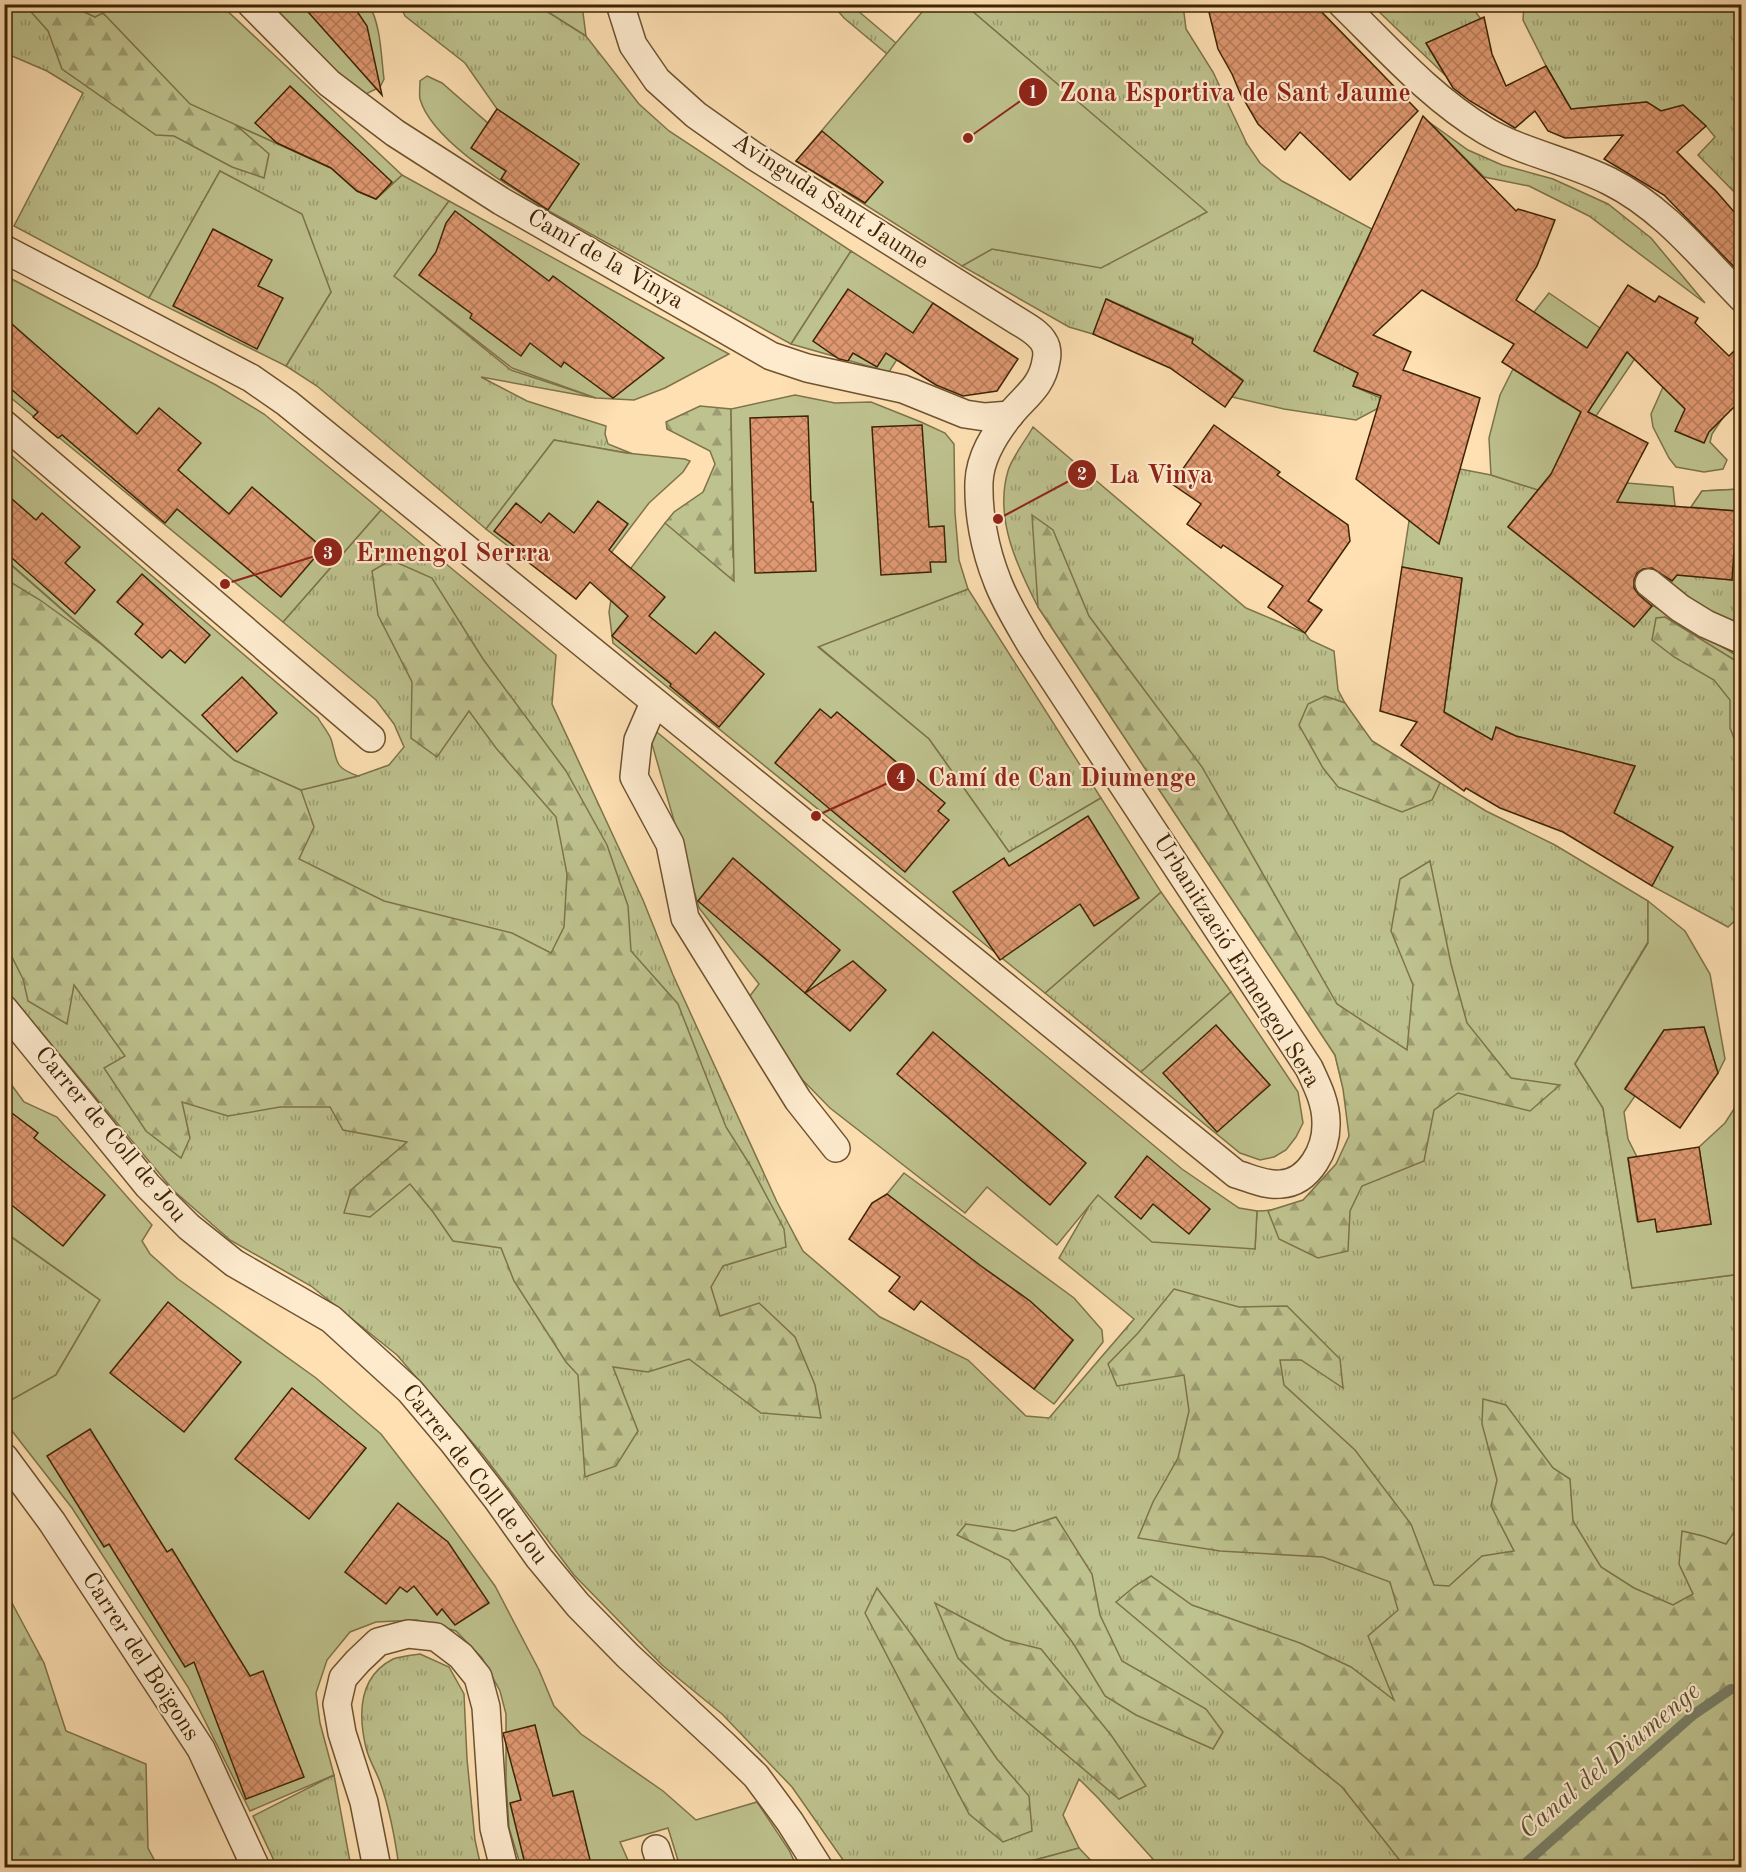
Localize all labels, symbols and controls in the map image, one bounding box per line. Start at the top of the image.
callout: Zona Esportiva de Sant Jaume [1018,70,1423,114]
text: Zona Esportiva de Sant Jaume [1059,81,1411,107]
text: 1 [1028,84,1038,102]
street label: Avinguda Sant Jaume [728,130,932,274]
street label: Camí de la Vinya [523,206,687,315]
callout: La Vinya [1067,452,1225,496]
text: La Vinya [1109,463,1213,489]
text: 2 [1077,466,1087,484]
callout: Ermengol Serrra [313,530,562,574]
text: Ermengol Serrra [355,541,551,567]
text: 3 [323,545,333,563]
callout: Camí de Can Diumenge [886,755,1208,799]
text: Camí de Can Diumenge [928,766,1196,792]
text: 4 [896,769,906,787]
street label: Urbanització Ermengol Sera [1148,830,1324,1092]
street label: Carrer de Coll de Jou [30,1043,190,1228]
street label: Carrer de Coll de Jou [396,1380,552,1570]
street label: Carrer del Boïgons [77,1568,203,1746]
water label: Canal del Diumenge [1515,1678,1705,1844]

